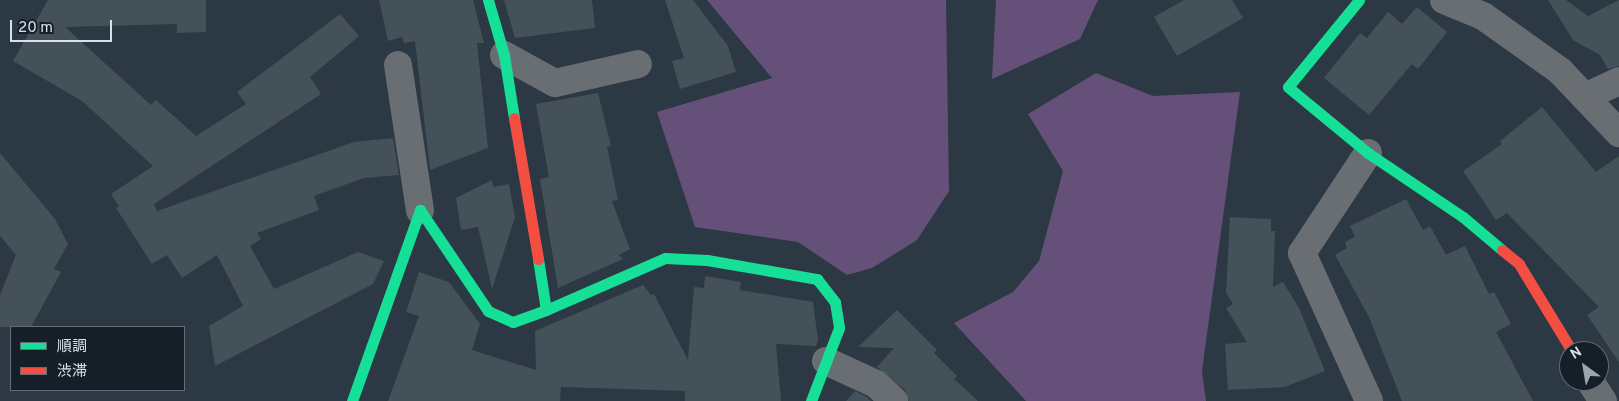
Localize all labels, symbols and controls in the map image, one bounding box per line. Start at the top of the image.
scale bar [12,10,115,42]
text: 20 m [18,19,53,38]
legend [10,326,185,391]
text: 順調 [57,338,87,357]
north arrow [1559,341,1609,391]
text: N [1568,344,1585,364]
text: 渋滞 [57,363,87,382]

